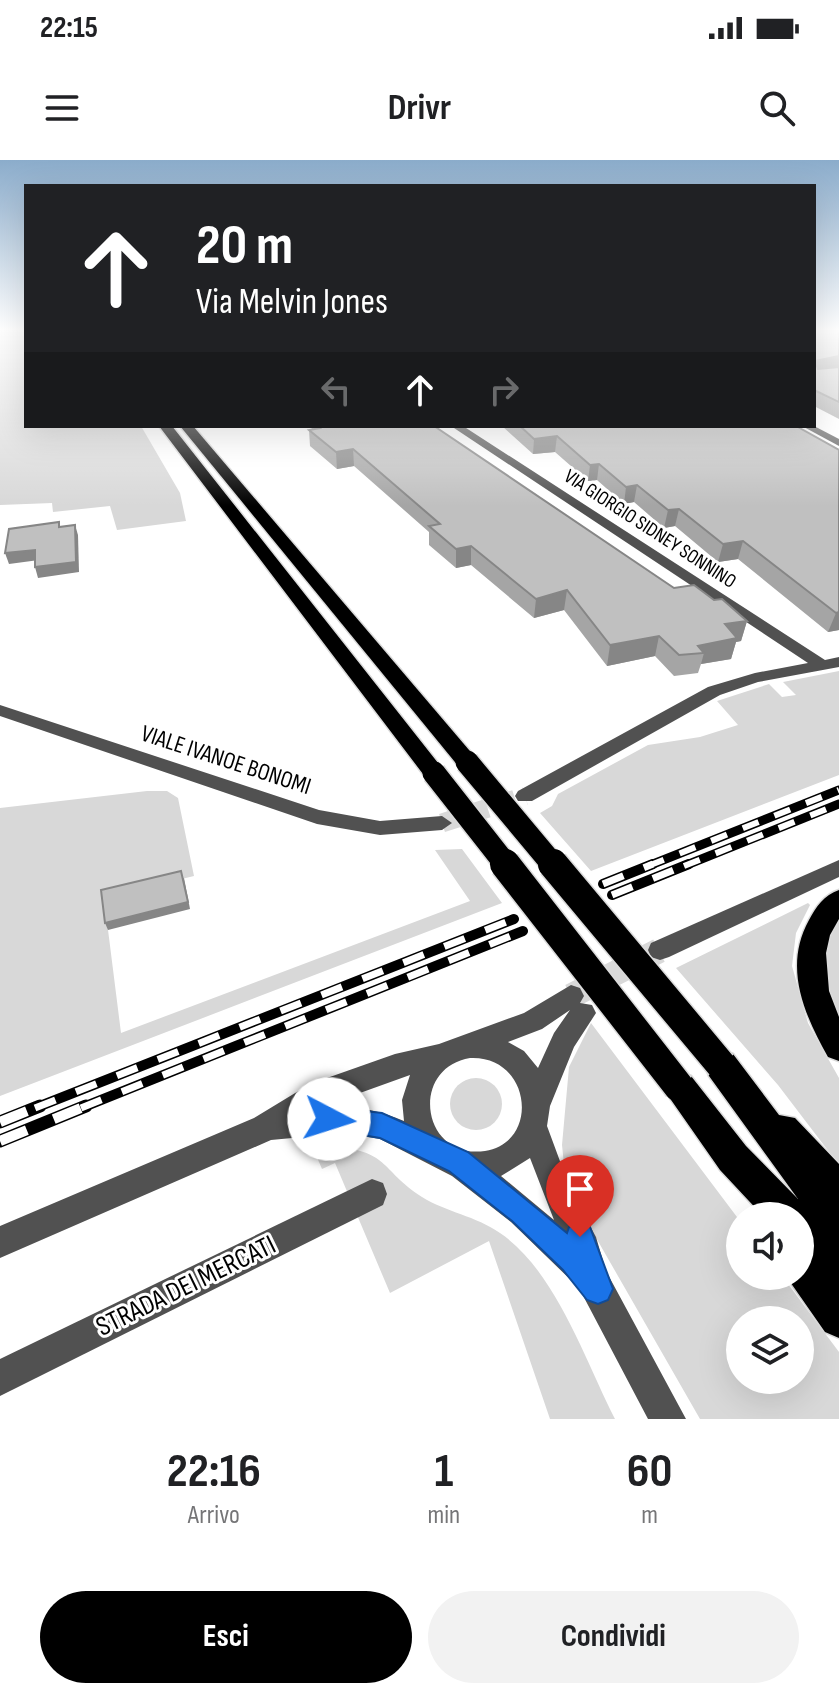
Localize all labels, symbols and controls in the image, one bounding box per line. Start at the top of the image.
text: 22:15 [40,10,98,46]
icon: menu [40,86,84,130]
icon: search [755,86,799,130]
text: Drivr [388,87,451,130]
text: 20 m [196,213,293,280]
icon: ahead [64,216,168,320]
text: Via Melvin Jones [196,281,388,324]
icon: left [314,368,358,412]
icon: ahead [398,368,442,412]
icon: right [482,368,526,412]
street label: VIA GIORGIO SIDNEY SONNINO [560,464,740,594]
street label: VIALE IVANOE BONOMI [137,719,315,801]
position arrow [287,1077,371,1161]
pin [546,1155,614,1237]
icon: arrive [558,1167,602,1211]
map controls [726,1202,814,1394]
button: sound [726,1202,814,1290]
street label: STRADA DEI MERCATI [91,1228,281,1344]
button: layers [726,1306,814,1394]
text: 22:16 [167,1443,261,1500]
text: 1 [434,1443,453,1500]
text: 60 [627,1443,672,1500]
text: Arrivo [188,1500,240,1531]
text: min [428,1500,460,1531]
text: m [641,1500,658,1531]
button: Esci [40,1591,412,1683]
button: Condividi [428,1591,799,1683]

